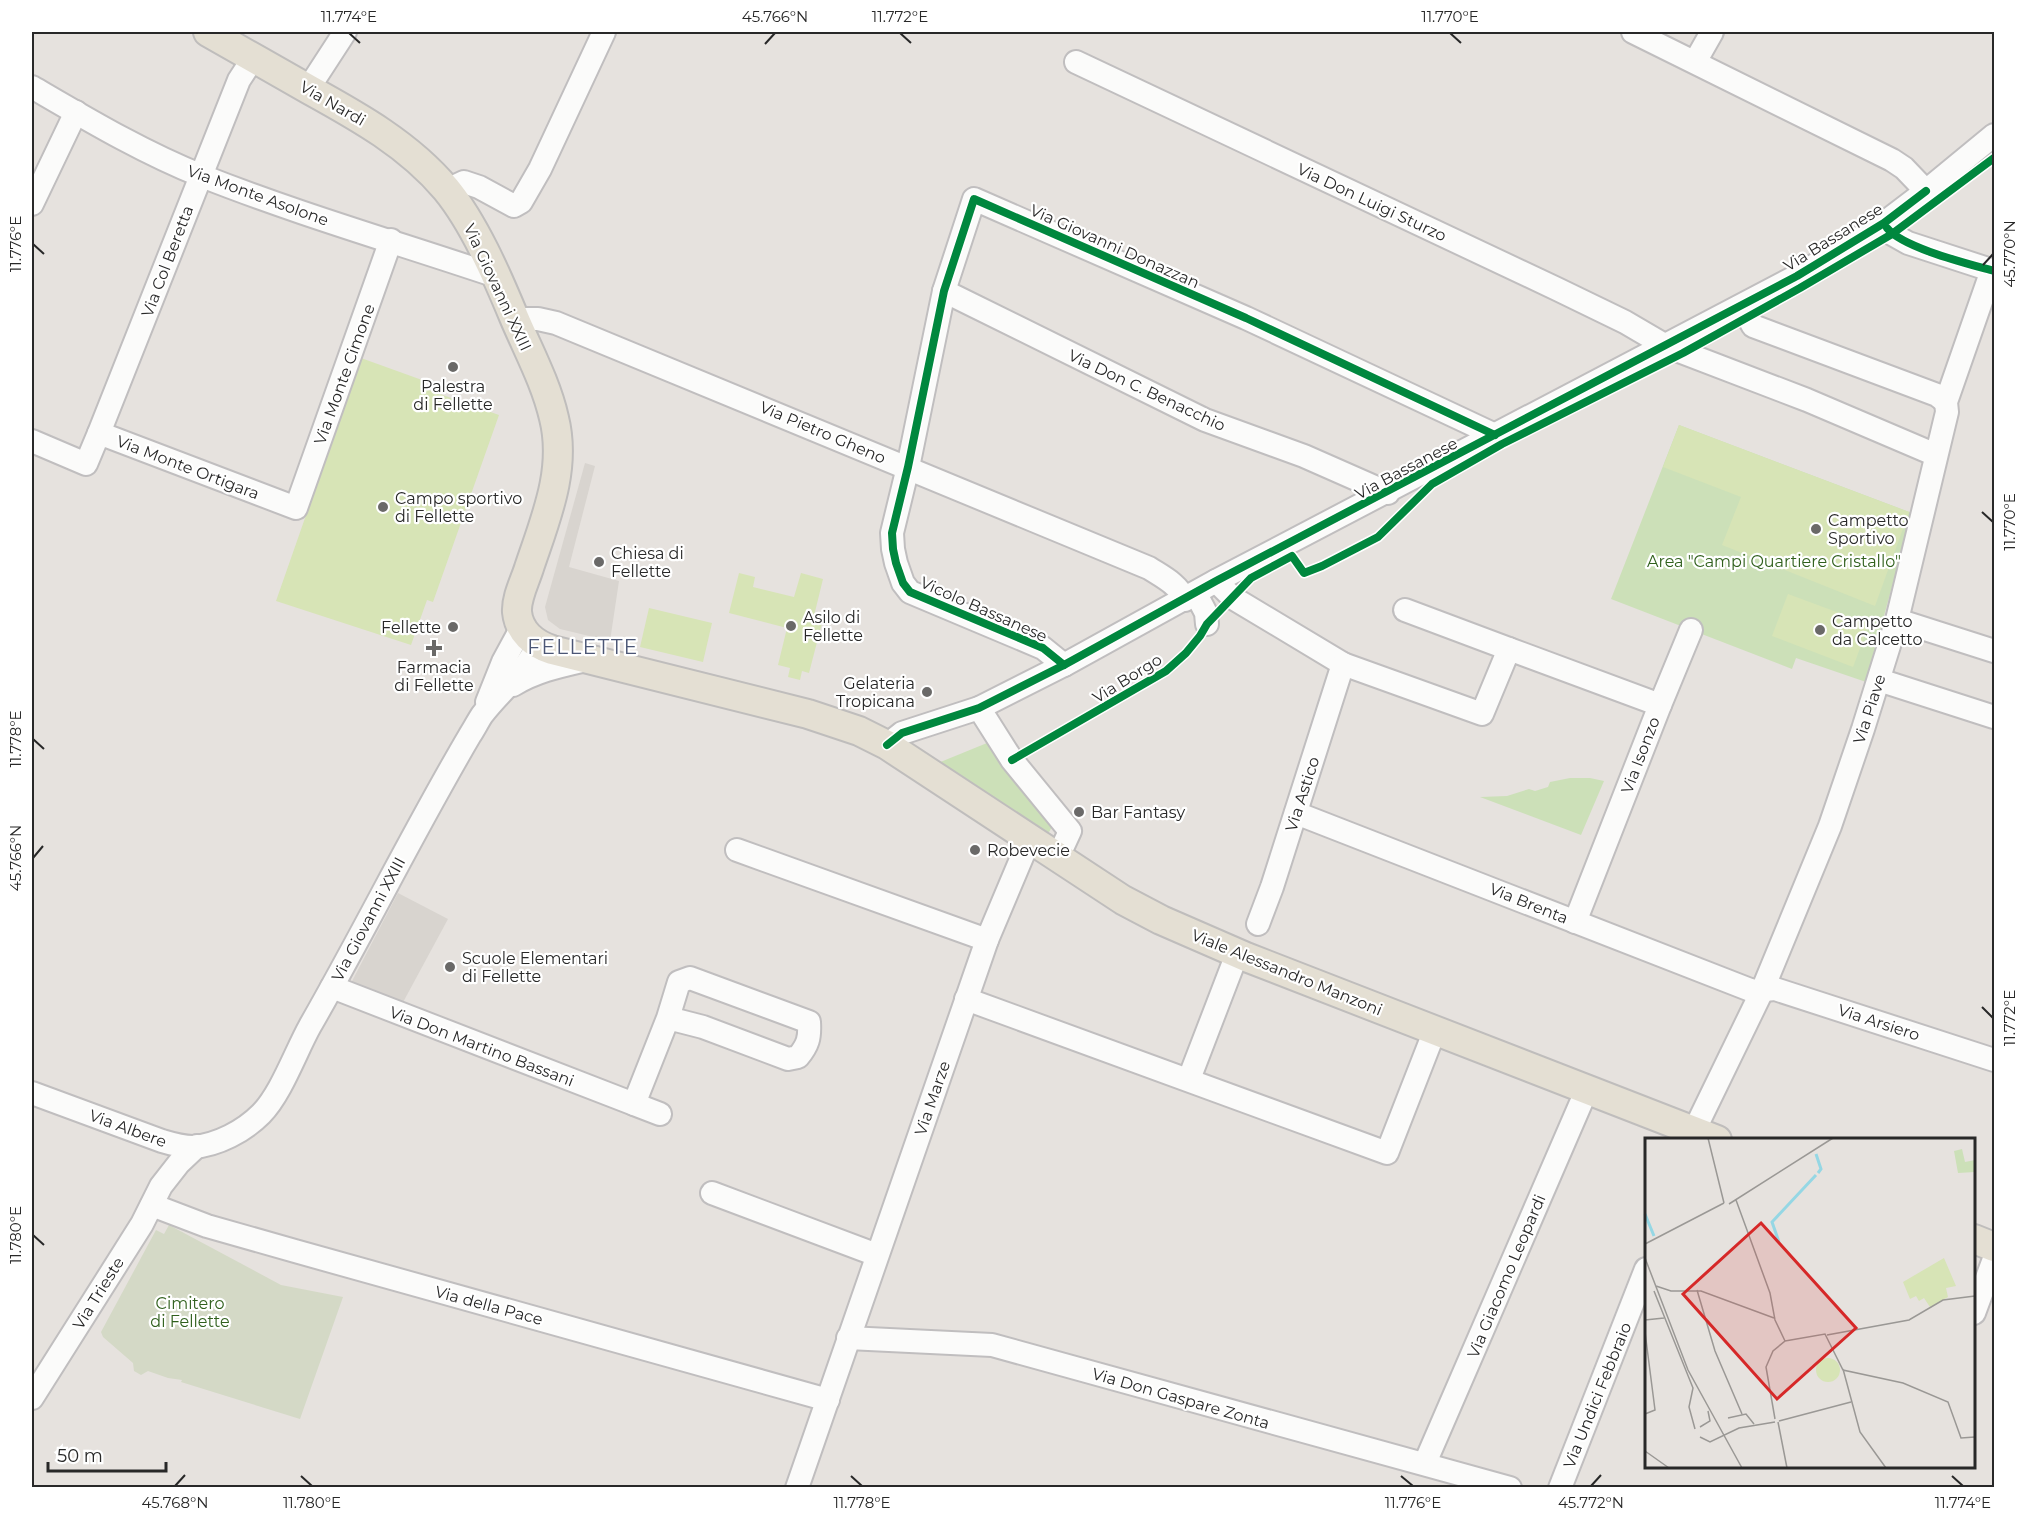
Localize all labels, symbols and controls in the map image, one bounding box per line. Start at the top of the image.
text: 11.774°E [321,7,377,26]
text: 45.766°N [742,7,808,26]
text: 11.772°E [872,7,928,26]
text: 11.770°E [1421,7,1479,26]
street label: Via Nardi [297,77,369,130]
street label: Via Don Luigi Sturzo [1294,160,1449,245]
street label: Via Monte Asolone [185,161,331,230]
street label: Via Bassanese [1780,199,1886,276]
street label: Via Giovanni Donazzan [1027,200,1202,292]
street label: Via Col Beretta [137,203,197,320]
text: 11.776°E [6,216,25,272]
text: 45.770°N [2000,220,2019,288]
street label: Via Giovanni XXIII [460,221,535,354]
street label: Via Monte Cimone [310,301,379,447]
street label: Via Don C. Benacchio [1065,346,1228,435]
marker: Palestra di Fellette [446,360,460,374]
place label: Palestra di Fellette [413,377,493,414]
street label: Via Pietro Gheno [757,397,889,468]
street label: Via Monte Ortigara [114,431,262,503]
street label: Via Bassanese [1352,433,1461,503]
place label: Campo sportivo di Fellette [395,489,522,526]
text: 11.770°E [2000,493,2019,551]
marker: Campo sportivo di Fellette [376,500,390,514]
place label: Campetto Sportivo [1828,511,1909,548]
marker: Campetto Sportivo [1809,522,1823,536]
place label: Chiesa di Fellette [611,544,684,581]
park label: Area "Campi Quartiere Cristallo" [1647,552,1901,571]
marker: Chiesa di Fellette [592,555,606,569]
street label: Vicolo Bassanese [917,573,1050,646]
place label: Asilo di Fellette [803,608,863,645]
place label: Campetto da Calcetto [1832,612,1922,649]
place label: Fellette [381,618,441,637]
marker: Asilo di Fellette [784,619,798,633]
marker: Fellette [446,620,460,634]
marker: Campetto da Calcetto [1813,623,1827,637]
district label: FELLETTE [527,635,639,659]
marker: Farmacia di Fellette [427,641,441,655]
street label: Via Borgo [1089,650,1165,707]
place label: Farmacia di Fellette [394,658,474,695]
street label: Via Piave [1849,672,1890,746]
place label: Gelateria Tropicana [836,674,915,711]
marker: Gelateria Tropicana [920,685,934,699]
text: 11.778°E [6,710,25,768]
street label: Via Isonzo [1617,714,1664,796]
street label: Via Astico [1281,754,1324,834]
place label: Bar Fantasy [1091,803,1186,822]
marker: Bar Fantasy [1072,805,1086,819]
text: 45.766°N [6,825,25,891]
place label: Robevecie [987,841,1070,860]
marker: Robevecie [968,843,982,857]
street label: Via Giovanni XXIII [328,854,409,985]
street label: Via Brenta [1487,879,1571,928]
street label: Viale Alessandro Manzoni [1189,925,1385,1020]
place label: Scuole Elementari di Fellette [462,949,608,986]
marker: Scuole Elementari di Fellette [443,960,457,974]
text: 11.772°E [2000,990,2019,1046]
street label: Via Arsiero [1836,1000,1922,1045]
street label: Via Don Martino Bassani [387,1002,577,1090]
street label: Via Marze [911,1058,954,1138]
street label: Via Albere [87,1106,169,1151]
inset map [1645,1138,1975,1468]
street label: Via Giacomo Leopardi [1463,1192,1550,1361]
text: 11.780°E [6,1206,25,1264]
street label: Via Trieste [69,1254,128,1333]
street label: Via della Pace [433,1282,545,1329]
park label: Cimitero di Fellette [150,1294,230,1331]
street label: Via Undici Febbraio [1560,1319,1635,1471]
street label: Via Don Gaspare Zonta [1090,1364,1272,1433]
scale bar [48,1435,166,1473]
text: 50 m [57,1445,103,1467]
text: 45.768°N [141,1493,209,1512]
text: 11.780°E [283,1493,341,1512]
text: 11.778°E [833,1493,891,1512]
text: 11.776°E [1385,1493,1441,1512]
text: 45.772°N [1558,1493,1624,1512]
text: 11.774°E [1935,1493,1991,1512]

